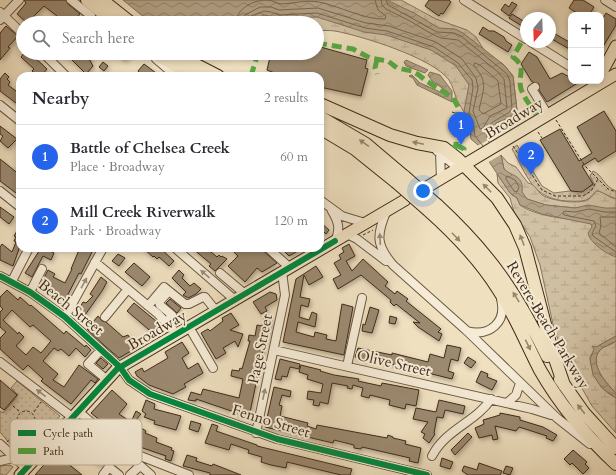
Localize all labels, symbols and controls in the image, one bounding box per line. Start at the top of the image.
north arrow [520,12,556,48]
map controls [568,12,604,84]
button: + [568,12,604,48]
search box [16,16,324,60]
icon: search [30,27,52,49]
text: Search here [62,28,135,48]
button: − [568,48,604,84]
text: Nearby [32,87,89,110]
text: 2 results [264,89,308,107]
street label: Broadway [481,93,547,143]
pin: 1 [448,112,474,145]
text: Battle of Chelsea Creek [70,138,230,158]
one-way arrow [359,139,369,147]
one-way arrow [412,140,424,146]
pin: 2 [518,142,544,175]
text: 1 [42,148,48,166]
text: 60 m [280,148,308,166]
text: Place · Broadway [70,158,165,176]
your location [413,181,433,201]
one-way arrow [482,183,492,193]
text: Mill Creek Riverwalk [70,202,216,222]
text: 2 [42,212,48,230]
text: 120 m [274,212,308,230]
text: Park · Broadway [70,222,161,240]
one-way arrow [452,232,461,242]
one-way arrow [376,233,383,245]
one-way arrow [518,234,524,246]
street label: Revere Beach Parkway [502,257,594,393]
one-way arrow [200,269,210,279]
street label: Beach Street [34,274,108,340]
one-way arrow [80,277,87,289]
one-way arrow [512,292,520,302]
street label: Broadway [124,305,190,355]
street label: Page Street [243,312,277,386]
one-way arrow [525,339,531,350]
street label: Olive Street [355,345,433,381]
one-way arrow [262,388,268,401]
one-way arrow [36,389,47,397]
street label: Fenno Street [230,400,313,442]
one-way arrow [577,404,585,415]
legend [10,419,142,465]
text: Cycle path [43,426,93,441]
text: Path [43,444,64,459]

